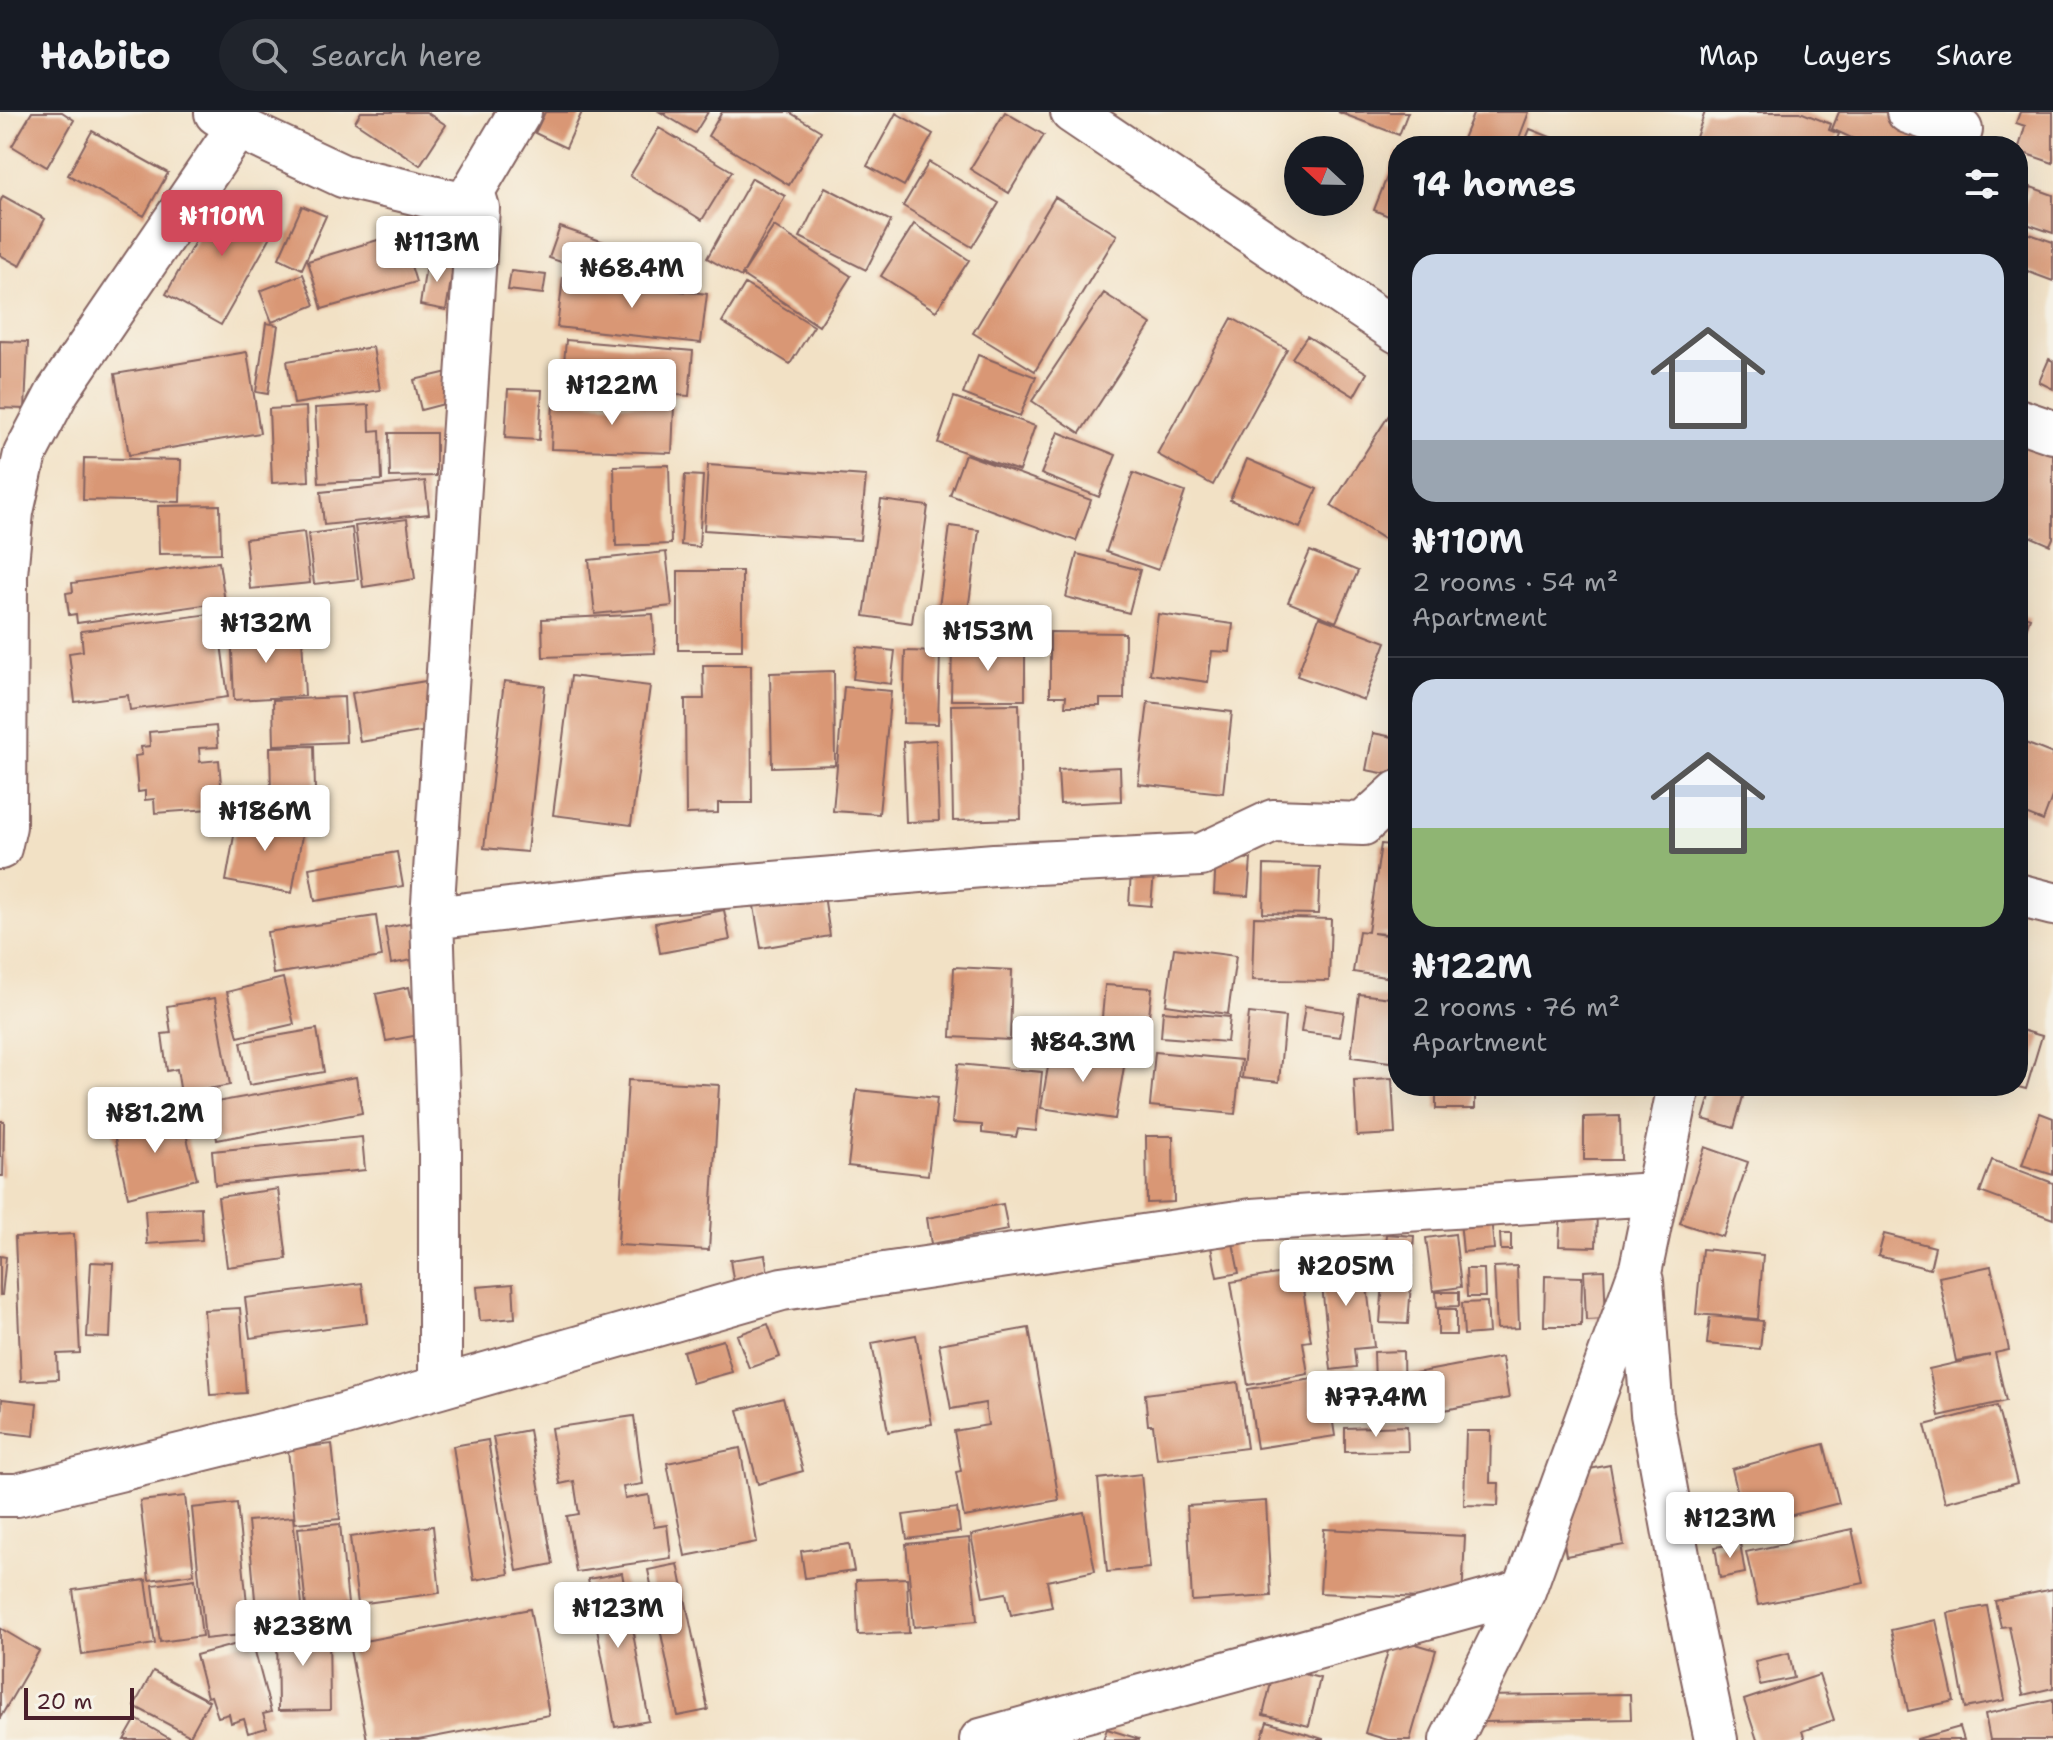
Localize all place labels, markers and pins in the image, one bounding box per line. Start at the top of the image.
pin: ₦110M [166,190,278,258]
pin: ₦113M [381,216,493,284]
pin: ₦68.4M [567,242,697,310]
pin: ₦122M [556,359,668,427]
pin: ₦132M [210,597,322,665]
pin: ₦153M [932,605,1044,673]
pin: ₦186M [209,785,321,853]
pin: ₦84.3M [1018,1016,1148,1084]
pin: ₦81.2M [90,1087,220,1155]
pin: ₦205M [1290,1240,1402,1308]
pin: ₦77.4M [1311,1371,1441,1439]
pin: ₦123M [1674,1492,1786,1560]
pin: ₦123M [562,1582,674,1650]
pin: ₦238M [247,1600,359,1668]

